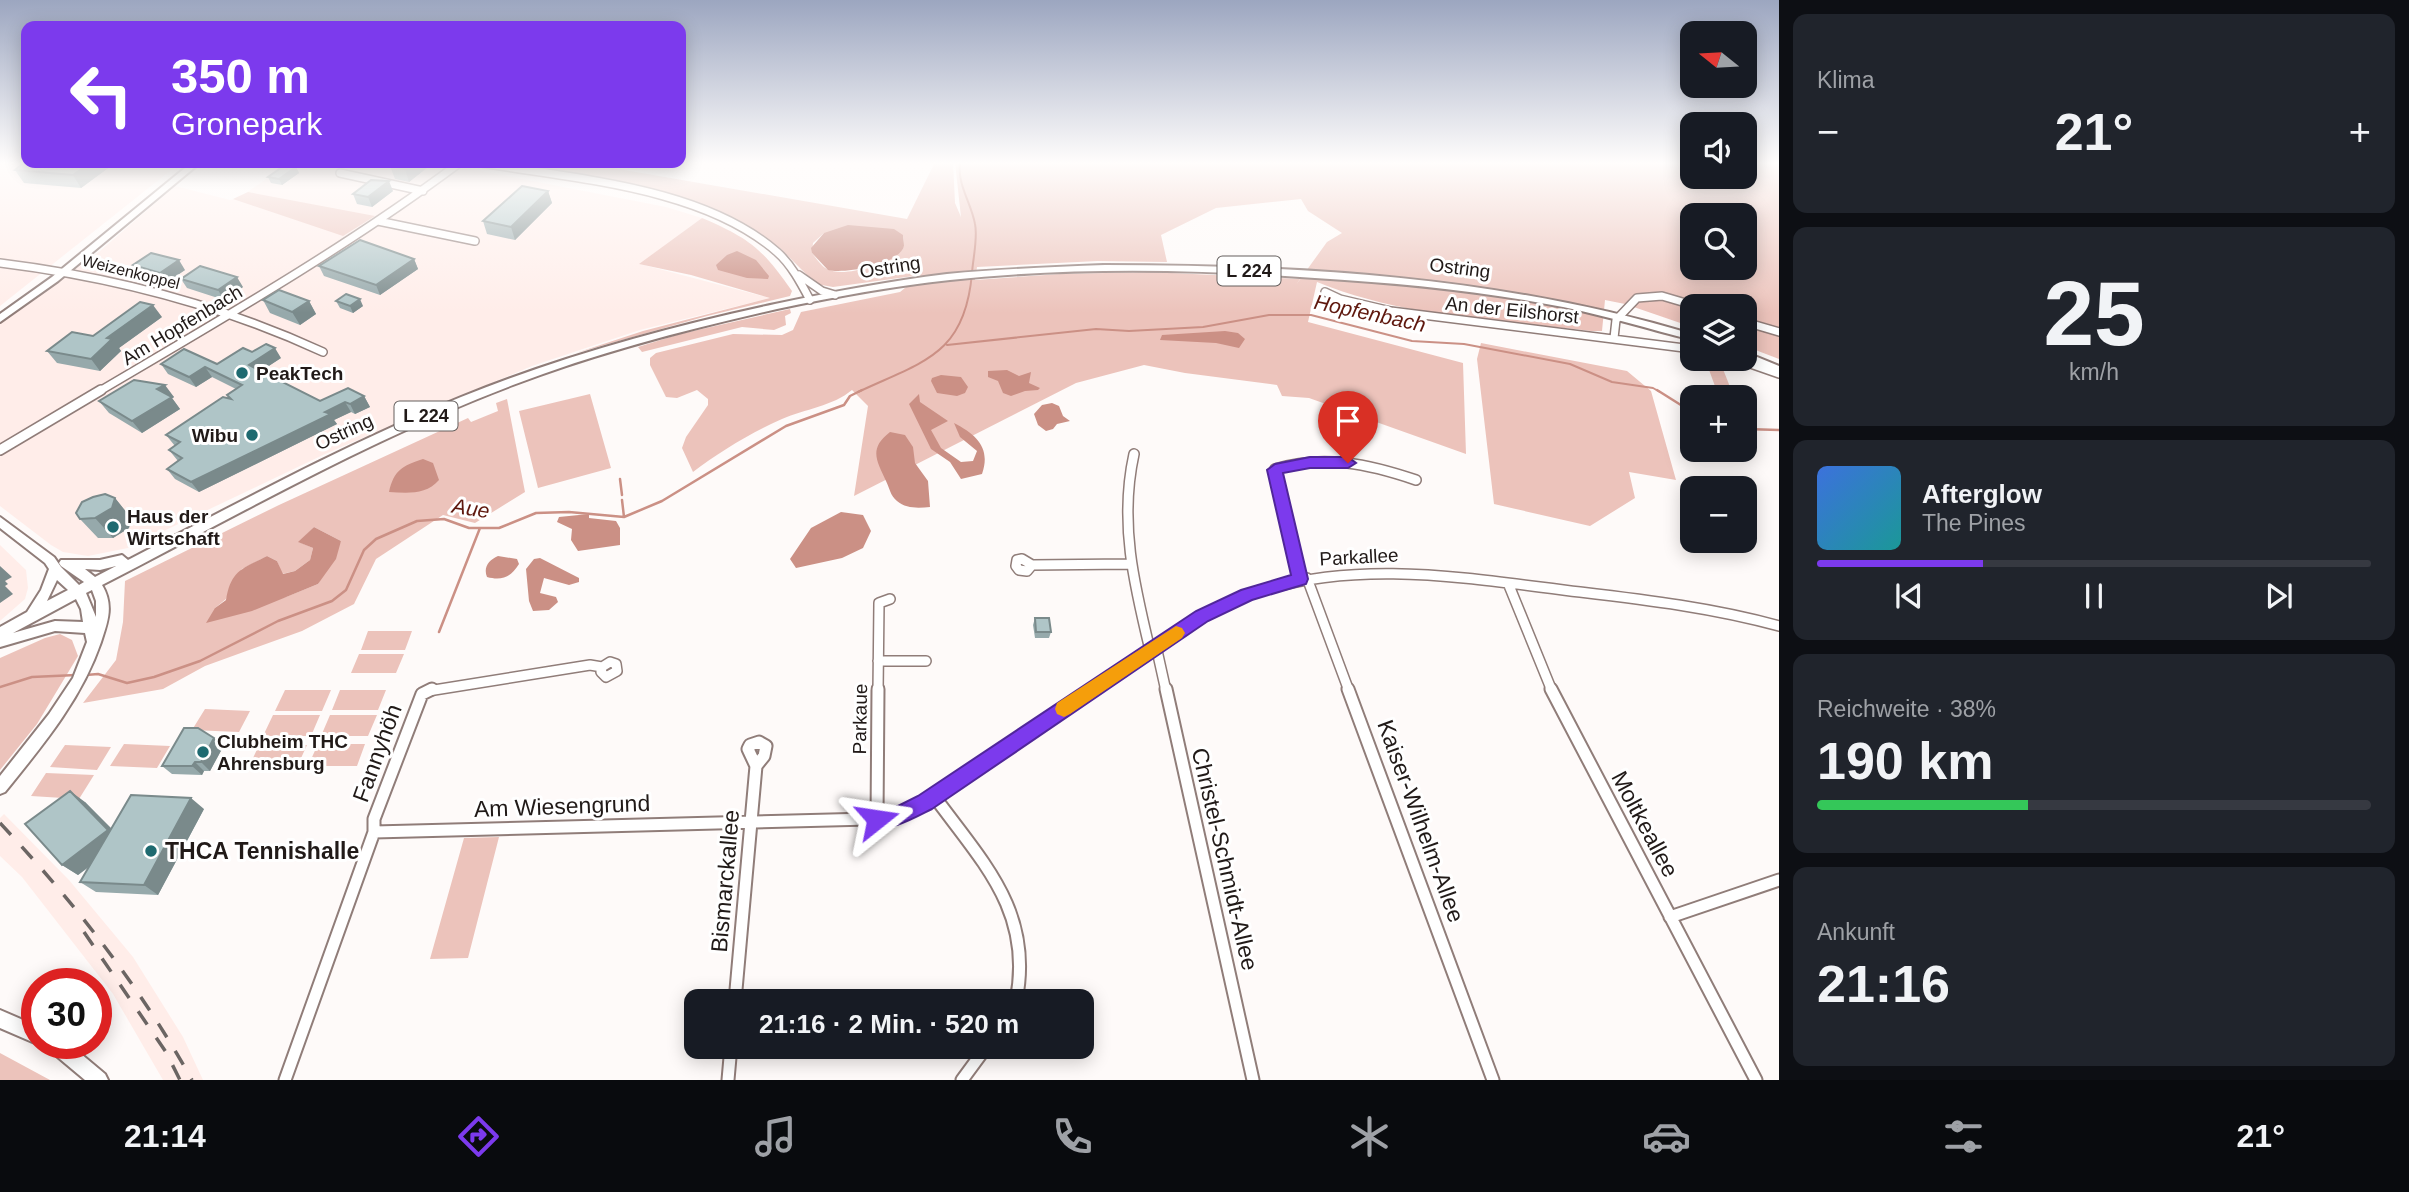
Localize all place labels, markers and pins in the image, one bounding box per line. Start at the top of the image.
place label: PeakTech [256,363,343,384]
marker: PeakTech [234,365,250,381]
pin [1318,391,1378,463]
place label: Wibu [192,425,238,446]
marker: Wibu [244,427,260,443]
place label: Haus der Wirtschaft [127,506,220,549]
marker: Haus der Wirtschaft [105,519,121,535]
place label: Clubheim THC Ahrensburg [217,731,348,774]
marker: Clubheim THC Ahrensburg [195,744,211,760]
place label: THCA Tennishalle [165,838,359,864]
marker: THCA Tennishalle [143,843,159,859]

